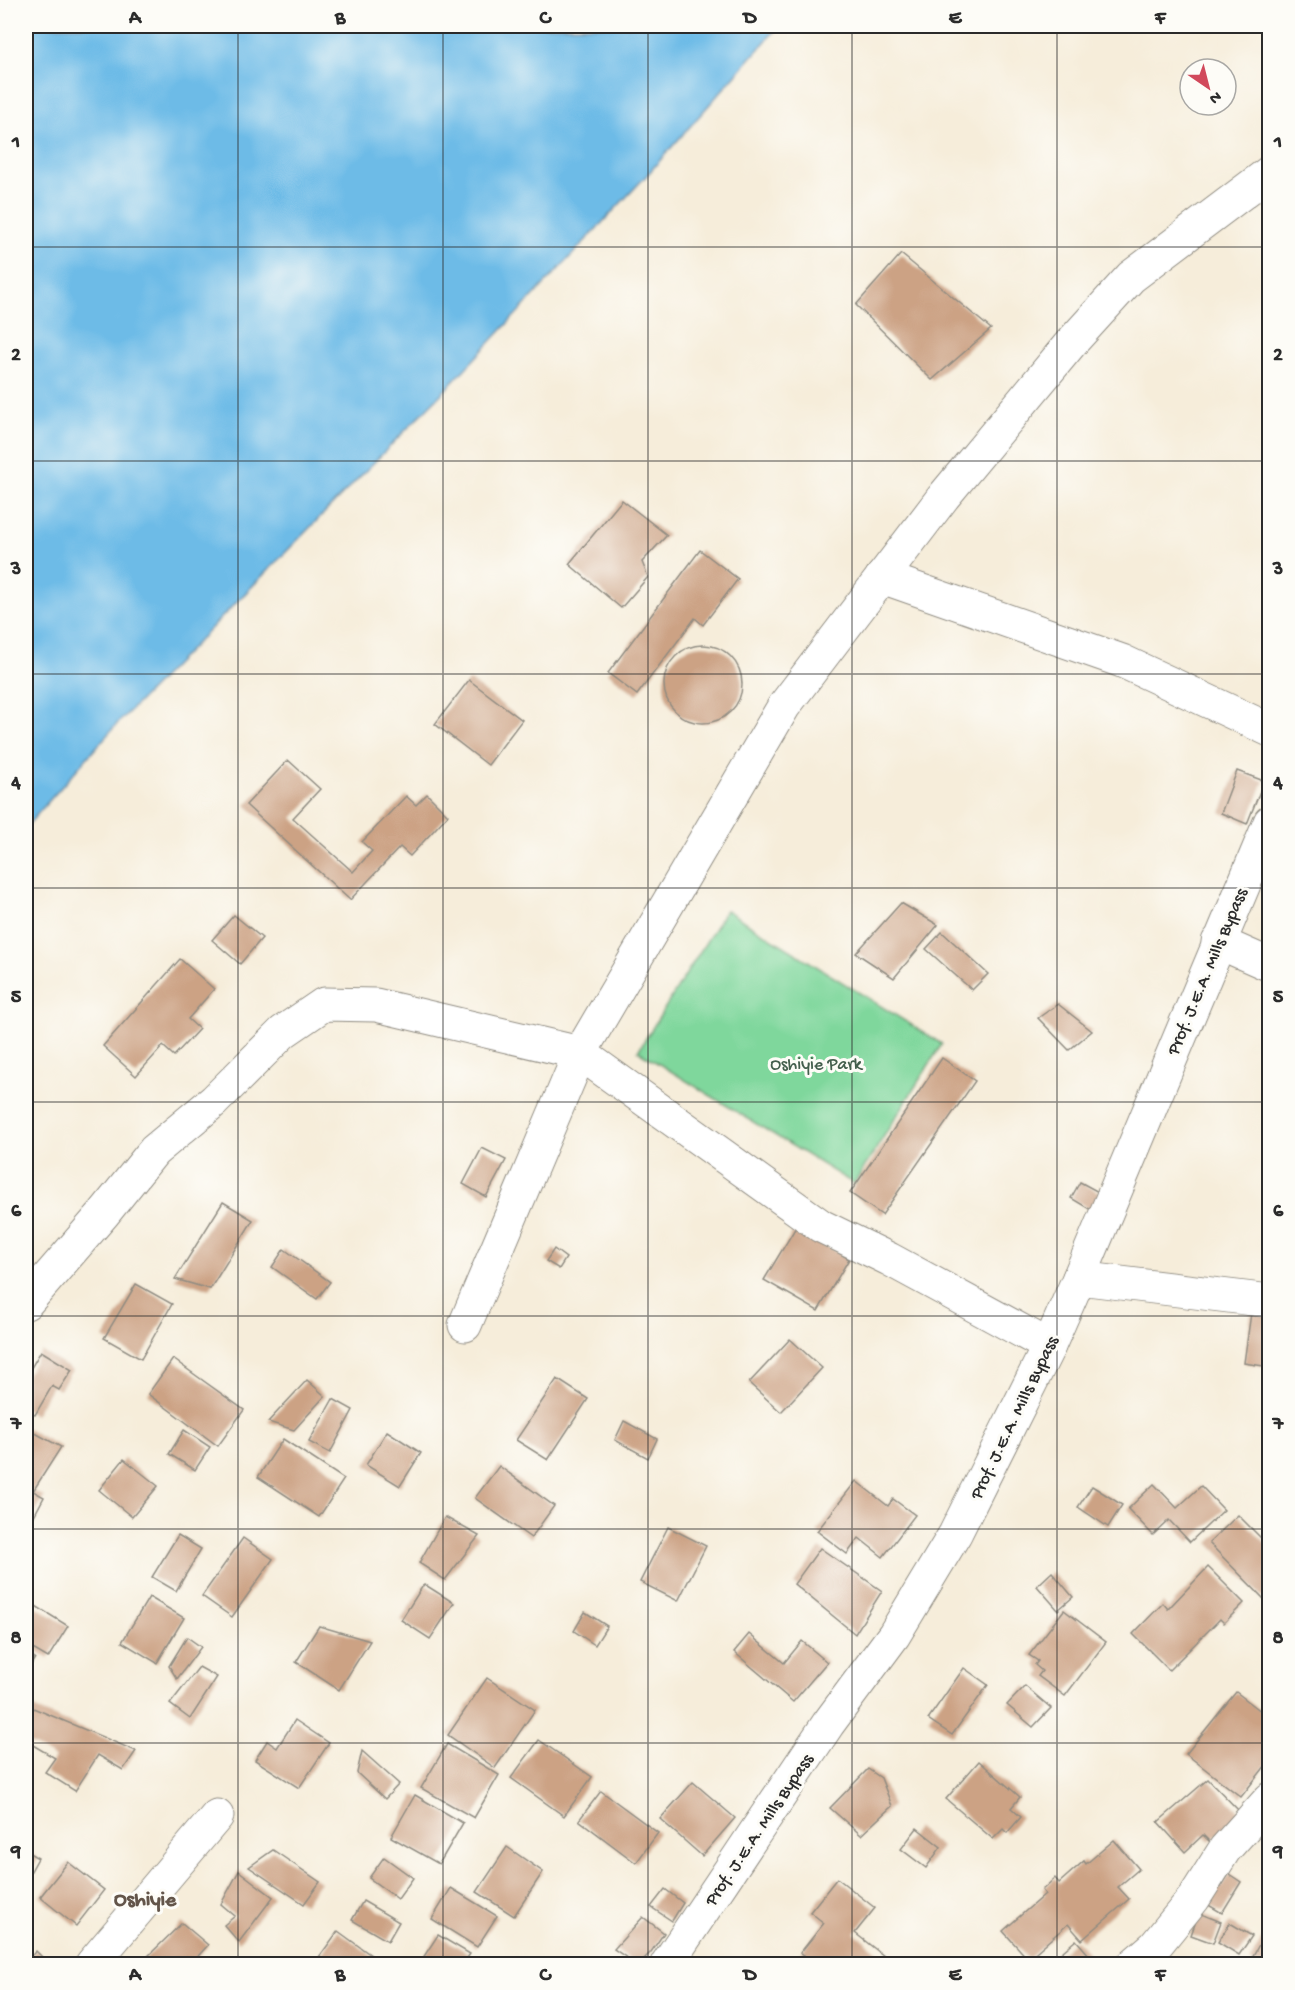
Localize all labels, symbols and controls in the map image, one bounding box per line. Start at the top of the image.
text: A [128,8,143,31]
text: B [334,8,346,31]
text: C [539,8,553,31]
text: D [741,8,757,31]
text: E [949,8,963,31]
text: F [1154,8,1167,31]
north arrow [1178,57,1238,117]
text: N [1204,86,1224,108]
text: 1 [11,132,20,155]
text: 1 [1273,132,1282,155]
text: 2 [11,345,21,368]
text: 2 [1273,345,1283,368]
text: 3 [10,559,21,582]
text: 3 [1272,559,1283,582]
text: 4 [10,773,21,796]
text: 4 [1272,773,1283,796]
street label: Prof. J.E.A. Mills Bypass [1163,884,1253,1059]
text: 5 [11,987,22,1010]
text: 5 [1273,987,1284,1010]
park label: Oshiyie Park [770,1055,864,1076]
text: 6 [11,1201,22,1224]
text: 6 [1273,1201,1284,1224]
street label: Prof. J.E.A. Mills Bypass [966,1332,1065,1504]
text: 7 [10,1414,23,1437]
text: 7 [1272,1414,1285,1437]
text: 8 [11,1628,22,1651]
text: 8 [1273,1628,1284,1651]
street label: Prof. J.E.A. Mills Bypass [701,1749,820,1911]
text: 9 [10,1842,21,1865]
text: 9 [1272,1842,1283,1865]
district label: Oshiyie [114,1889,177,1914]
text: A [128,1965,143,1988]
text: B [334,1965,346,1988]
text: C [539,1965,553,1988]
text: D [741,1965,757,1988]
text: E [949,1965,963,1988]
text: F [1154,1965,1167,1988]

